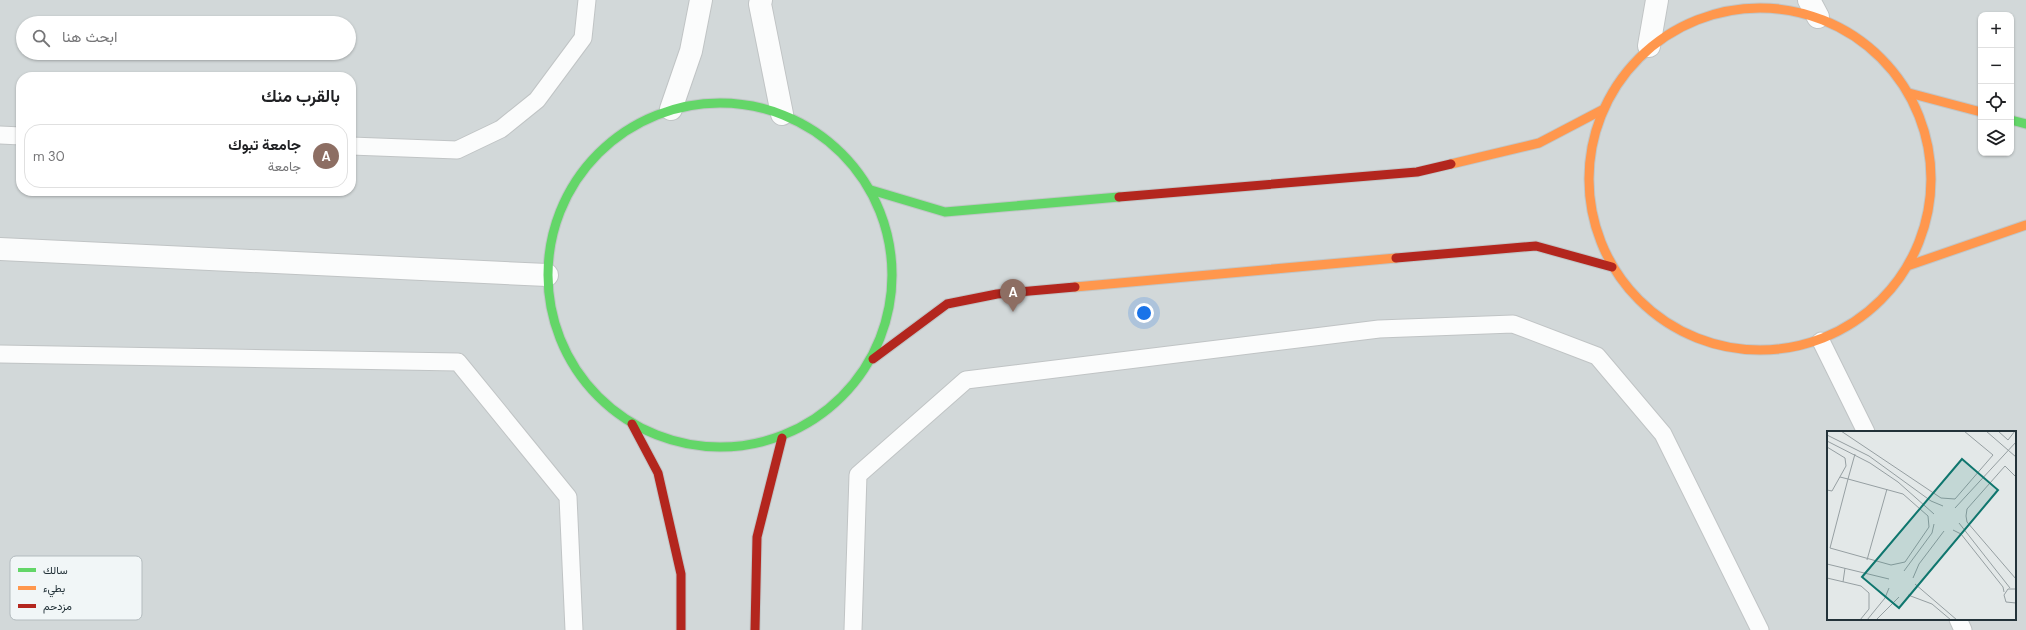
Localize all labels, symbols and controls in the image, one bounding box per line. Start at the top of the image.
map controls [1978,12,2014,156]
button: + [1978,12,2014,48]
search box [16,16,356,60]
icon: search [30,27,52,49]
text: ابحث هنا [62,27,117,47]
button: − [1978,48,2014,84]
button: locate [1978,84,2014,120]
text: بالقرب منك [261,85,340,107]
button: layers [1978,120,2014,156]
text: جامعة تبوك [228,135,301,155]
text: 30 m [33,148,65,165]
text: A [321,148,331,165]
text: جامعة [268,158,301,175]
pin: A [1000,279,1026,312]
your location [1134,303,1154,323]
inset map [1827,431,2016,620]
legend [10,556,142,620]
text: سالك [43,563,68,577]
text: بطيء [43,581,65,598]
text: مزدحم [43,599,72,614]

